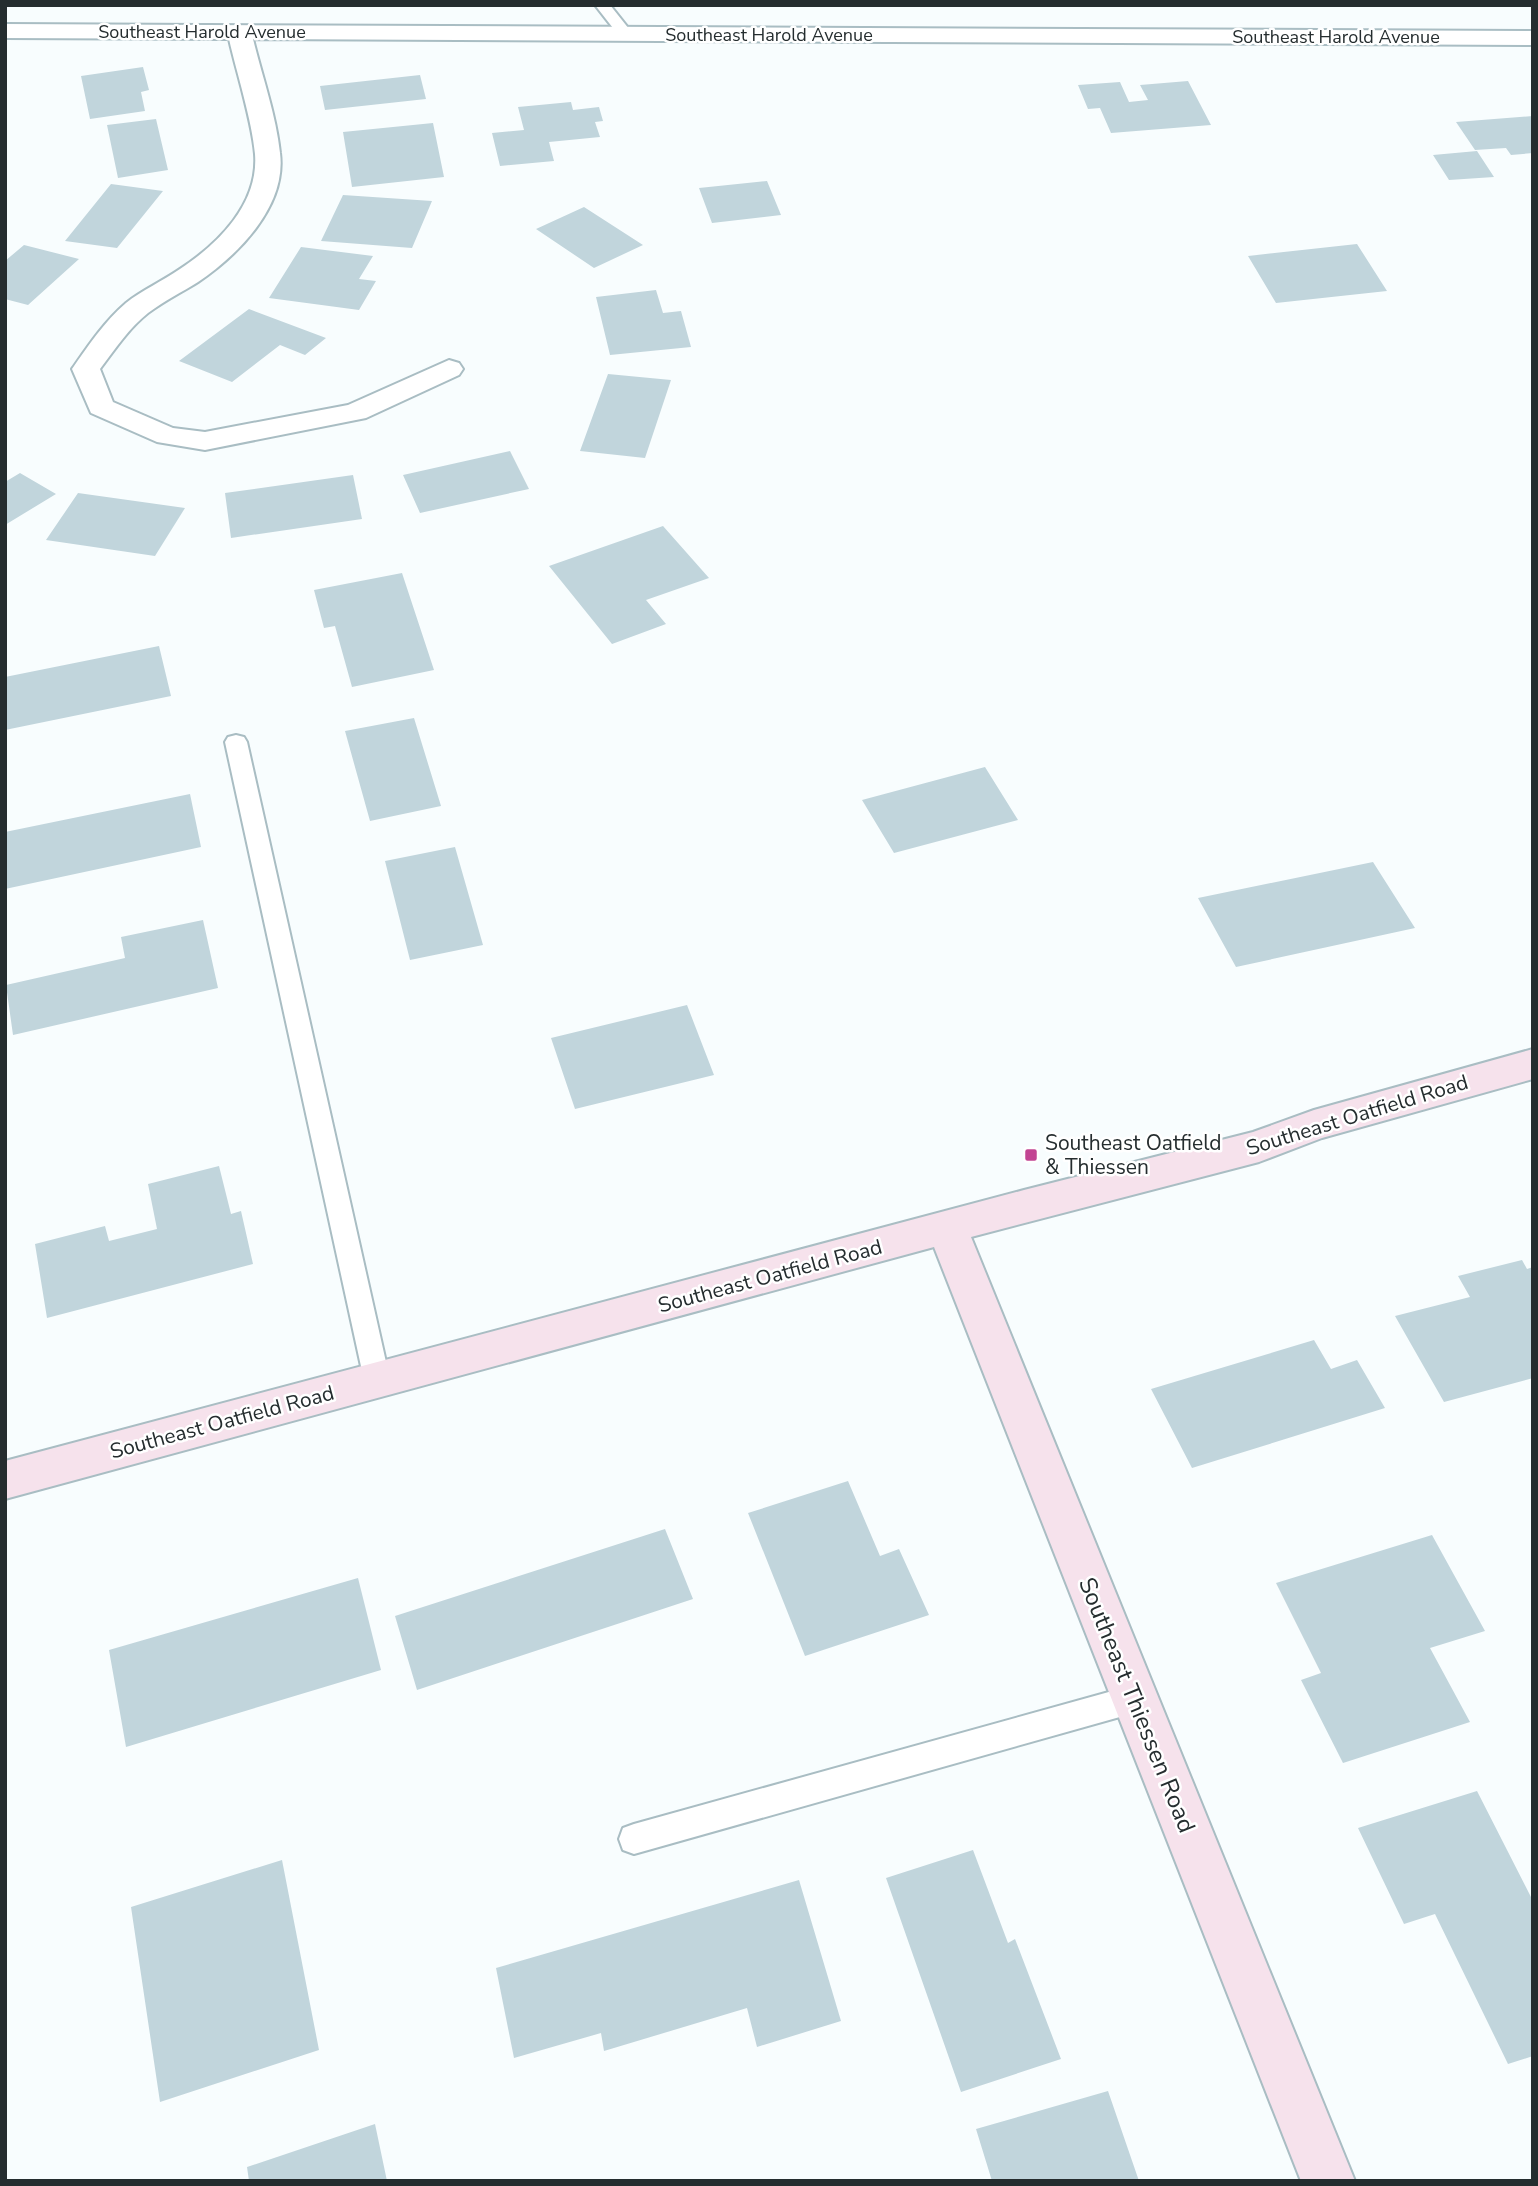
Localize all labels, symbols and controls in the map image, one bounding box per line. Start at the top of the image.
street label: Southeast Harold Avenue [98,20,306,44]
street label: Southeast Harold Avenue [665,23,873,47]
street label: Southeast Harold Avenue [1232,25,1440,49]
street label: Southeast Oatfield Road [1243,1068,1471,1162]
place label: Southeast Oatfield & Thiessen [1045,1129,1222,1181]
marker: Southeast Oatfield & Thiessen [1023,1147,1039,1163]
street label: Southeast Oatfield Road [655,1233,885,1319]
street label: Southeast Oatfield Road [107,1379,337,1465]
street label: Southeast Thiessen Road [1071,1572,1203,1838]

